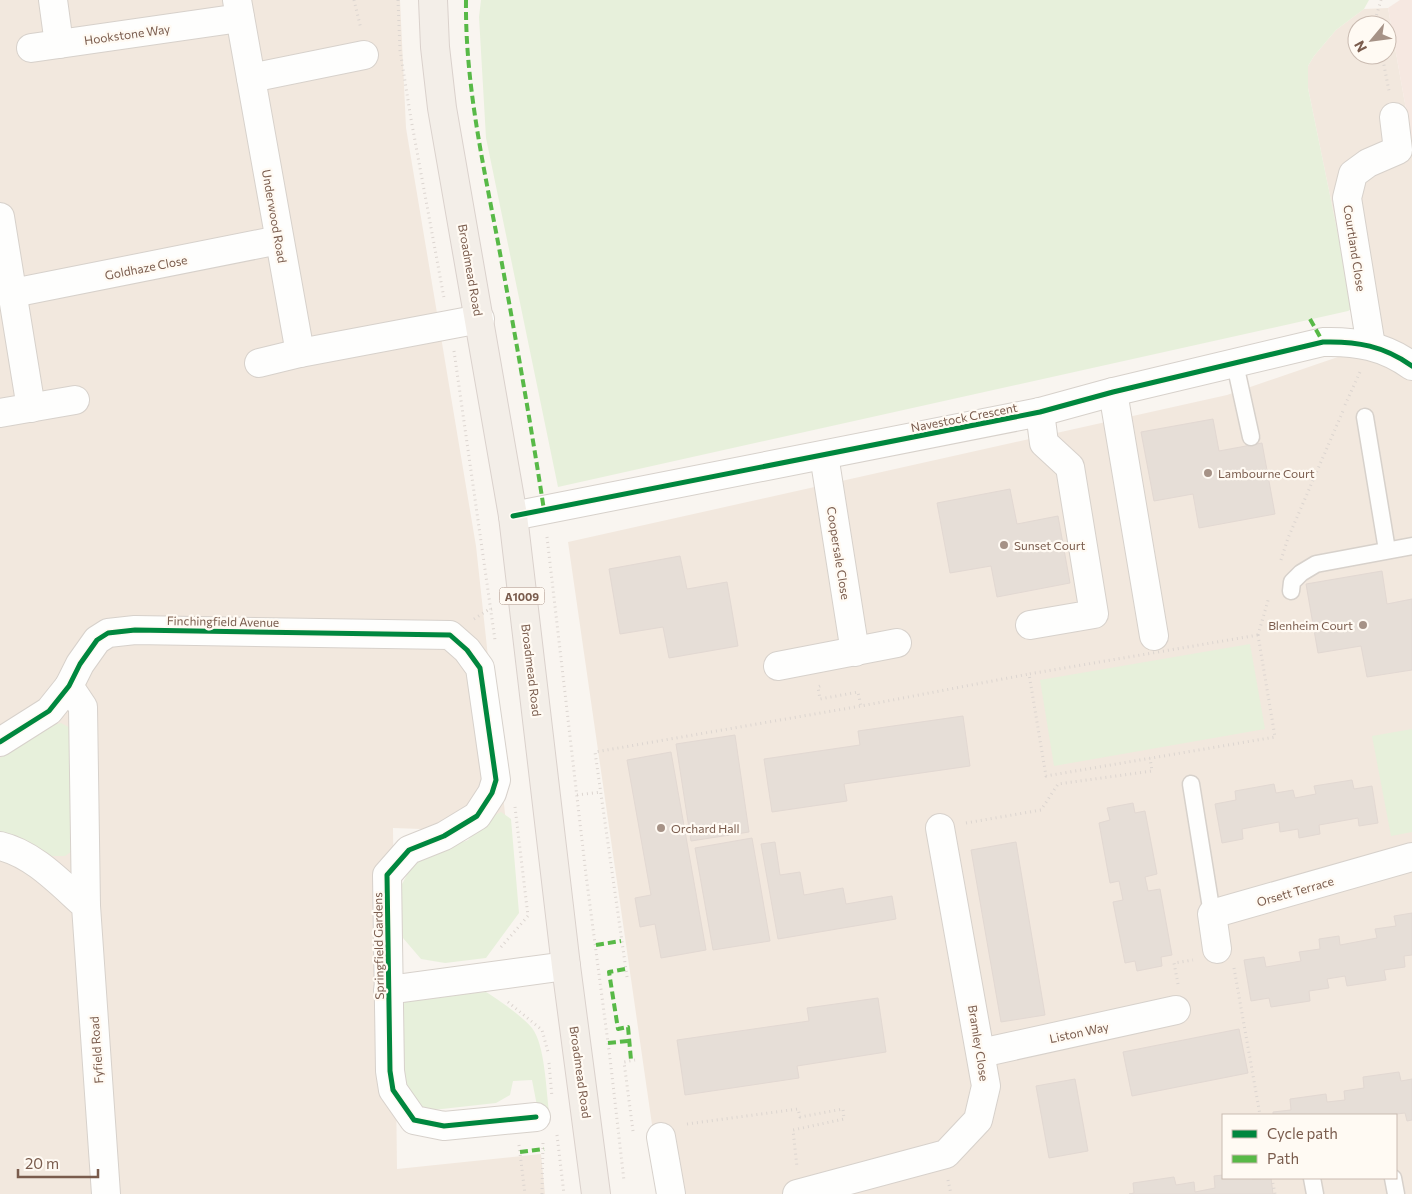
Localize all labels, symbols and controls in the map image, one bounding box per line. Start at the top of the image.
north arrow [1347,15,1397,65]
street label: Hookstone Way [83,21,171,47]
text: N [1350,38,1370,55]
street label: Underwood Road [260,168,290,264]
street label: Courtland Close [1341,204,1369,292]
street label: Broadmead Road [456,223,486,317]
street label: Goldhaze Close [104,252,188,282]
street label: Navestock Crescent [910,400,1019,434]
place label: Lambourne Court [1218,466,1315,480]
marker: Lambourne Court [1202,467,1214,479]
street label: Coopersale Close [825,505,853,601]
place label: Sunset Court [1014,538,1085,552]
marker: Sunset Court [998,539,1010,551]
road number: A1009 [500,588,544,604]
street label: Finchingfield Avenue [167,613,279,629]
place label: Blenheim Court [1268,618,1353,632]
marker: Blenheim Court [1357,619,1369,631]
street label: Broadmead Road [519,623,545,717]
place label: Orchard Hall [671,821,740,835]
marker: Orchard Hall [655,822,667,834]
street label: Orsett Terrace [1255,873,1335,909]
street label: Springfield Gardens [370,892,386,1000]
street label: Bramley Close [966,1004,992,1082]
street label: Fyfield Road [87,1016,105,1084]
street label: Liston Way [1048,1019,1110,1045]
street label: Broadmead Road [568,1025,594,1119]
legend [1222,1114,1397,1179]
text: Cycle path [1267,1124,1338,1142]
scale bar [18,1146,98,1178]
text: Path [1267,1149,1299,1167]
text: 20 m [25,1154,59,1172]

